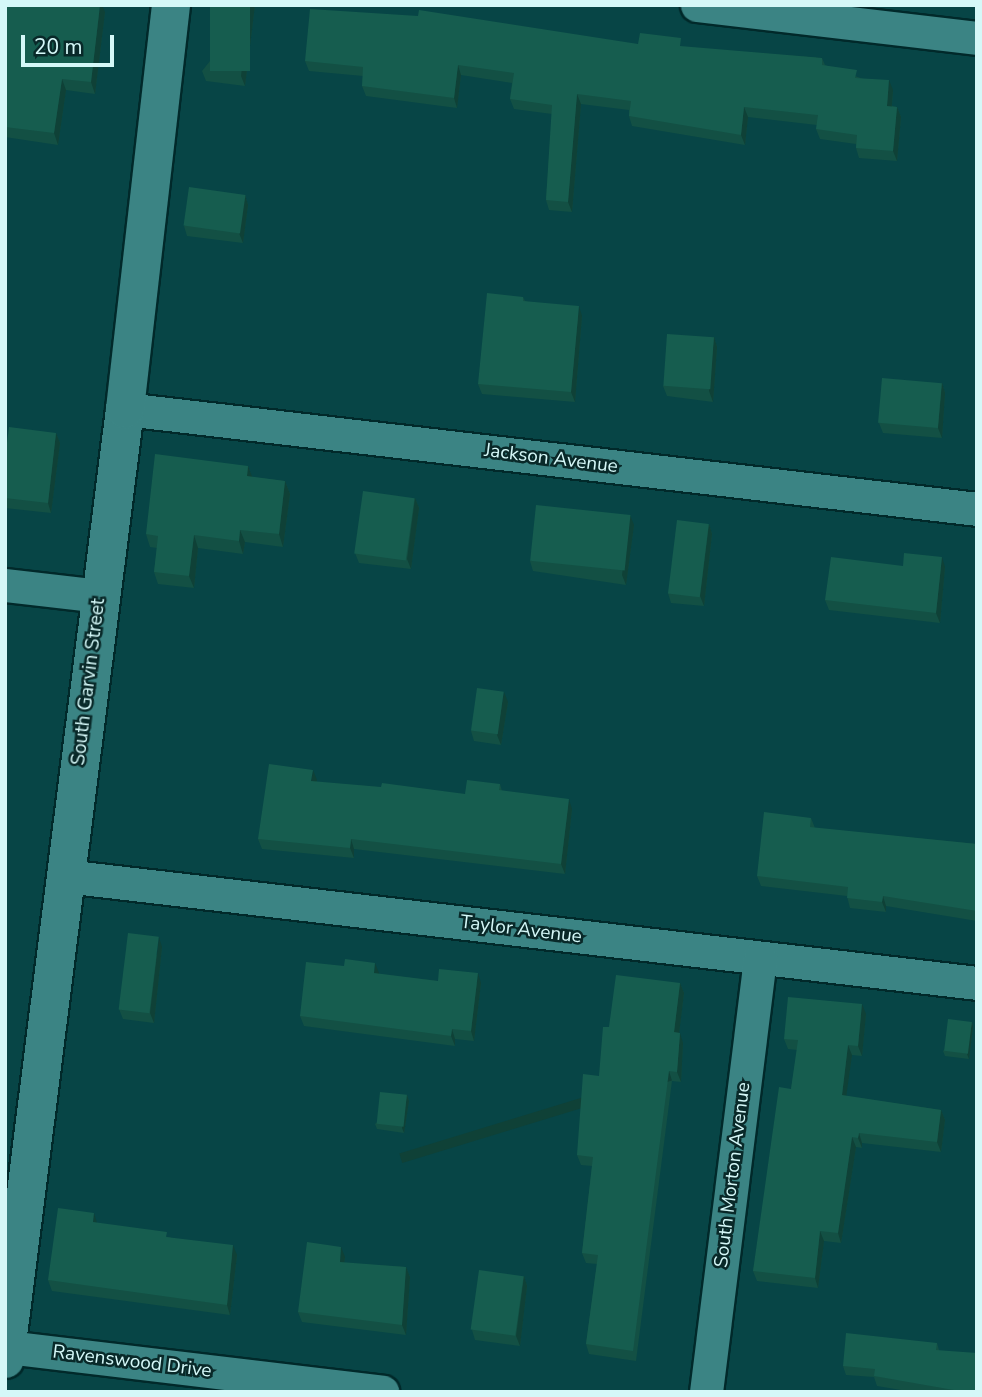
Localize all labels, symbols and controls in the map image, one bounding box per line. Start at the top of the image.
scale bar [24,21,117,65]
text: 20 m [34,33,83,61]
street label: Jackson Avenue [483,439,619,479]
street label: South Garvin Street [67,597,111,767]
street label: Taylor Avenue [459,911,583,949]
street label: South Morton Avenue [710,1081,756,1269]
street label: Ravenswood Drive [51,1341,213,1383]

